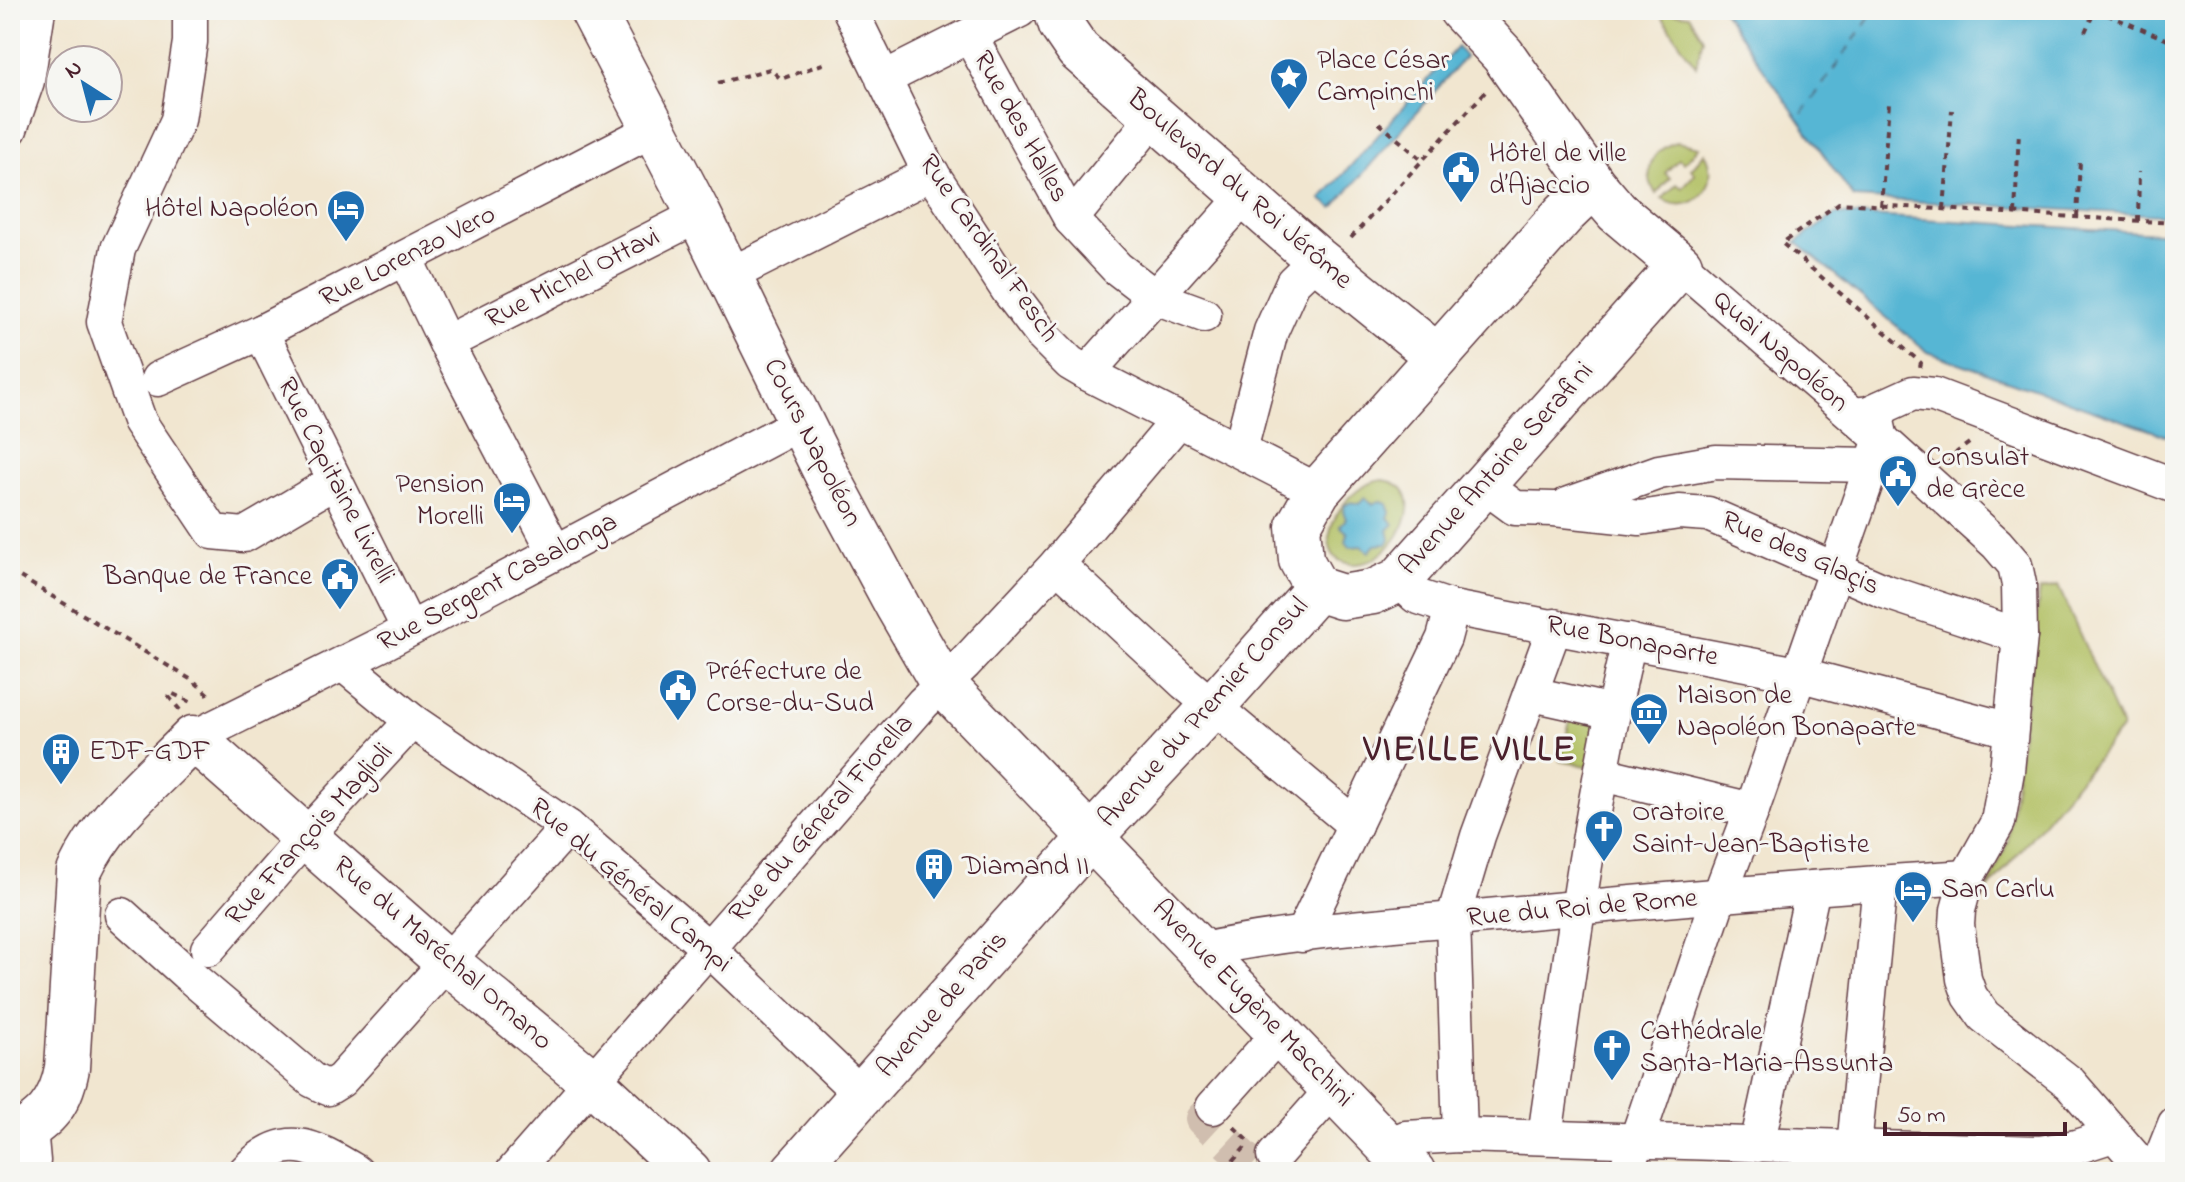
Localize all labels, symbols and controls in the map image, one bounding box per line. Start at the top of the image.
place label: Place César Campinchi [1317,41,1450,114]
north arrow [44,44,124,124]
street label: Rue des Halles [961,44,1079,210]
text: N [59,53,89,88]
place icon: Place César Campinchi [1268,56,1310,111]
street label: Boulevard du Roi Jérôme [1116,79,1362,300]
place label: Hôtel de ville d’Ajaccio [1489,134,1627,207]
street label: Rue Cardinal Fesch [907,146,1069,352]
public building icon: Hôtel de ville d’Ajaccio [1440,149,1482,204]
hotel icon: Hôtel Napoléon [325,188,367,243]
place label: Hôtel Napoléon [145,189,318,230]
street label: Rue Lorenzo Vero [313,195,503,319]
street label: Rue Michel Ottavi [479,217,667,341]
street label: Quai Napoléon [1703,281,1857,423]
street label: Cours Napoléon [752,352,872,534]
street label: Avenue Antoine Serafini [1390,353,1604,585]
street label: Rue Capitaine Livrelli [265,371,405,591]
place label: Consulat de Grèce [1926,438,2029,511]
public building icon: Consulat de Grèce [1877,453,1919,508]
place label: Pension Morelli [395,465,484,538]
hotel icon: Pension Morelli [491,480,533,535]
street label: Rue des Glaçis [1714,501,1886,607]
street label: Rue Sergent Casalonga [371,502,625,664]
public building icon: Banque de France [319,556,361,611]
place label: Banque de France [102,557,312,598]
street label: Avenue du Premier Consul [1089,588,1319,838]
street label: Rue Bonaparte [1543,605,1722,679]
place label: Préfecture de Corse-du-Sud [706,652,874,725]
public building icon: Préfecture de Corse-du-Sud [657,667,699,722]
place label: Maison de Napoléon Bonaparte [1677,676,1916,749]
museum icon: Maison de Napoléon Bonaparte [1628,691,1670,746]
street label: Rue du Général Fiorella [720,706,924,932]
district label: VIEILLE VILLE [1363,725,1576,778]
building icon: EDF-GDF [40,731,82,786]
place label: EDF-GDF [89,732,210,773]
street label: Rue François Maglioli [216,734,404,936]
street label: Rue du Général Campi [520,789,740,983]
place label: Oratoire Saint-Jean-Baptiste [1632,793,1870,866]
church icon: Oratoire Saint-Jean-Baptiste [1583,808,1625,863]
building icon: Diamand II [913,846,955,901]
street label: Rue du Maréchal Ornano [323,847,561,1061]
place label: Diamand II [961,847,1089,888]
hotel icon: San Carlu [1892,869,1934,924]
place label: San Carlu [1941,870,2055,911]
street label: Rue du Roi de Rome [1465,878,1699,940]
street label: Avenue Eugène Macchini [1141,890,1363,1118]
street label: Avenue de Paris [867,922,1019,1088]
place label: Cathédrale Santa-Maria-Assunta [1640,1012,1893,1085]
church icon: Cathédrale Santa-Maria-Assunta [1591,1027,1633,1082]
scale bar [1885,1086,2065,1136]
text: 50 m [1897,1099,1946,1134]

